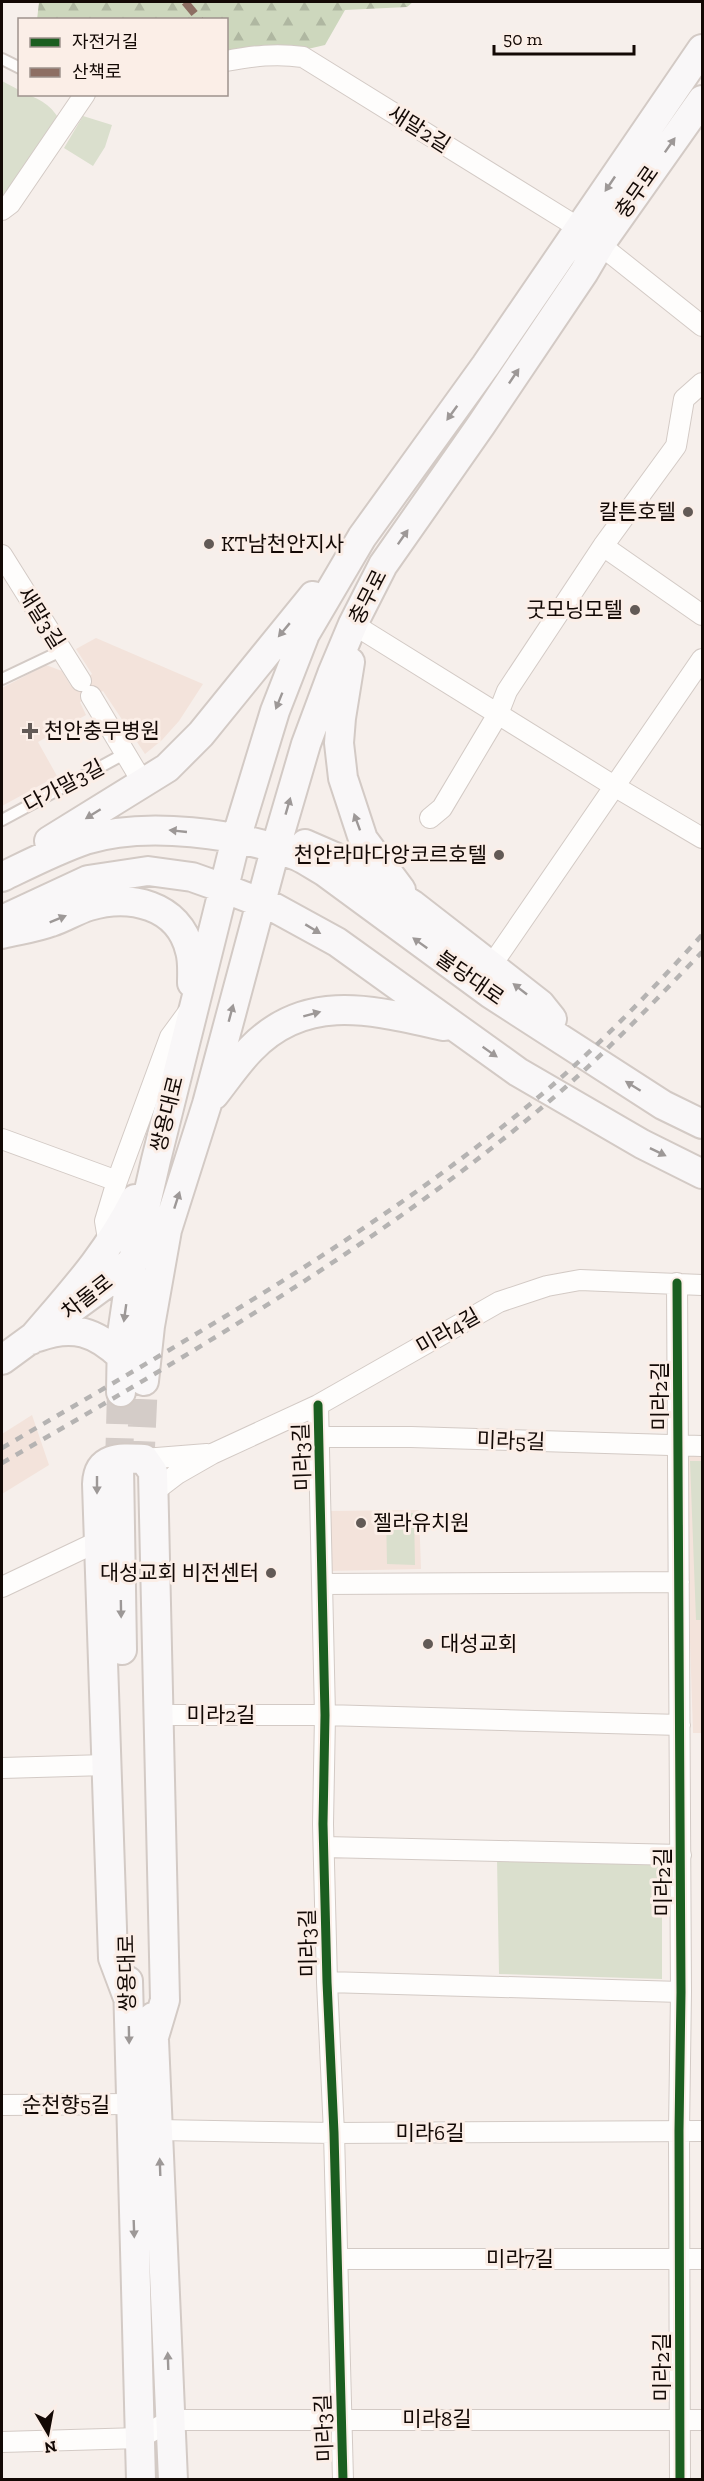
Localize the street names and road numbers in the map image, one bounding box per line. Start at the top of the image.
street label: 새말2길 [383,100,455,157]
street label: 충무로 [610,161,663,223]
street label: 충무로 [343,565,392,628]
street label: 새말3길 [13,582,70,653]
street label: 다가말3길 [19,754,108,817]
street label: 불당대로 [431,945,509,1010]
street label: 쌍용대로 [145,1073,188,1154]
street label: 차돌로 [56,1269,117,1324]
street label: 미라4길 [412,1302,484,1359]
street label: 미라2길 [647,1362,672,1430]
street label: 미라3길 [288,1422,315,1492]
street label: 미라5길 [476,1427,546,1454]
street label: 미라2길 [187,1702,255,1727]
street label: 미라2길 [650,1848,675,1916]
street label: 미라3길 [294,1909,321,1977]
street label: 쌍용대로 [113,1934,140,2012]
street label: 순천향5길 [22,2092,110,2117]
street label: 미라6길 [395,2120,465,2145]
street label: 미라7길 [486,2246,554,2271]
street label: 미라2길 [649,2333,674,2401]
street label: 미라3길 [310,2393,337,2463]
street label: 미라8길 [402,2406,472,2431]

